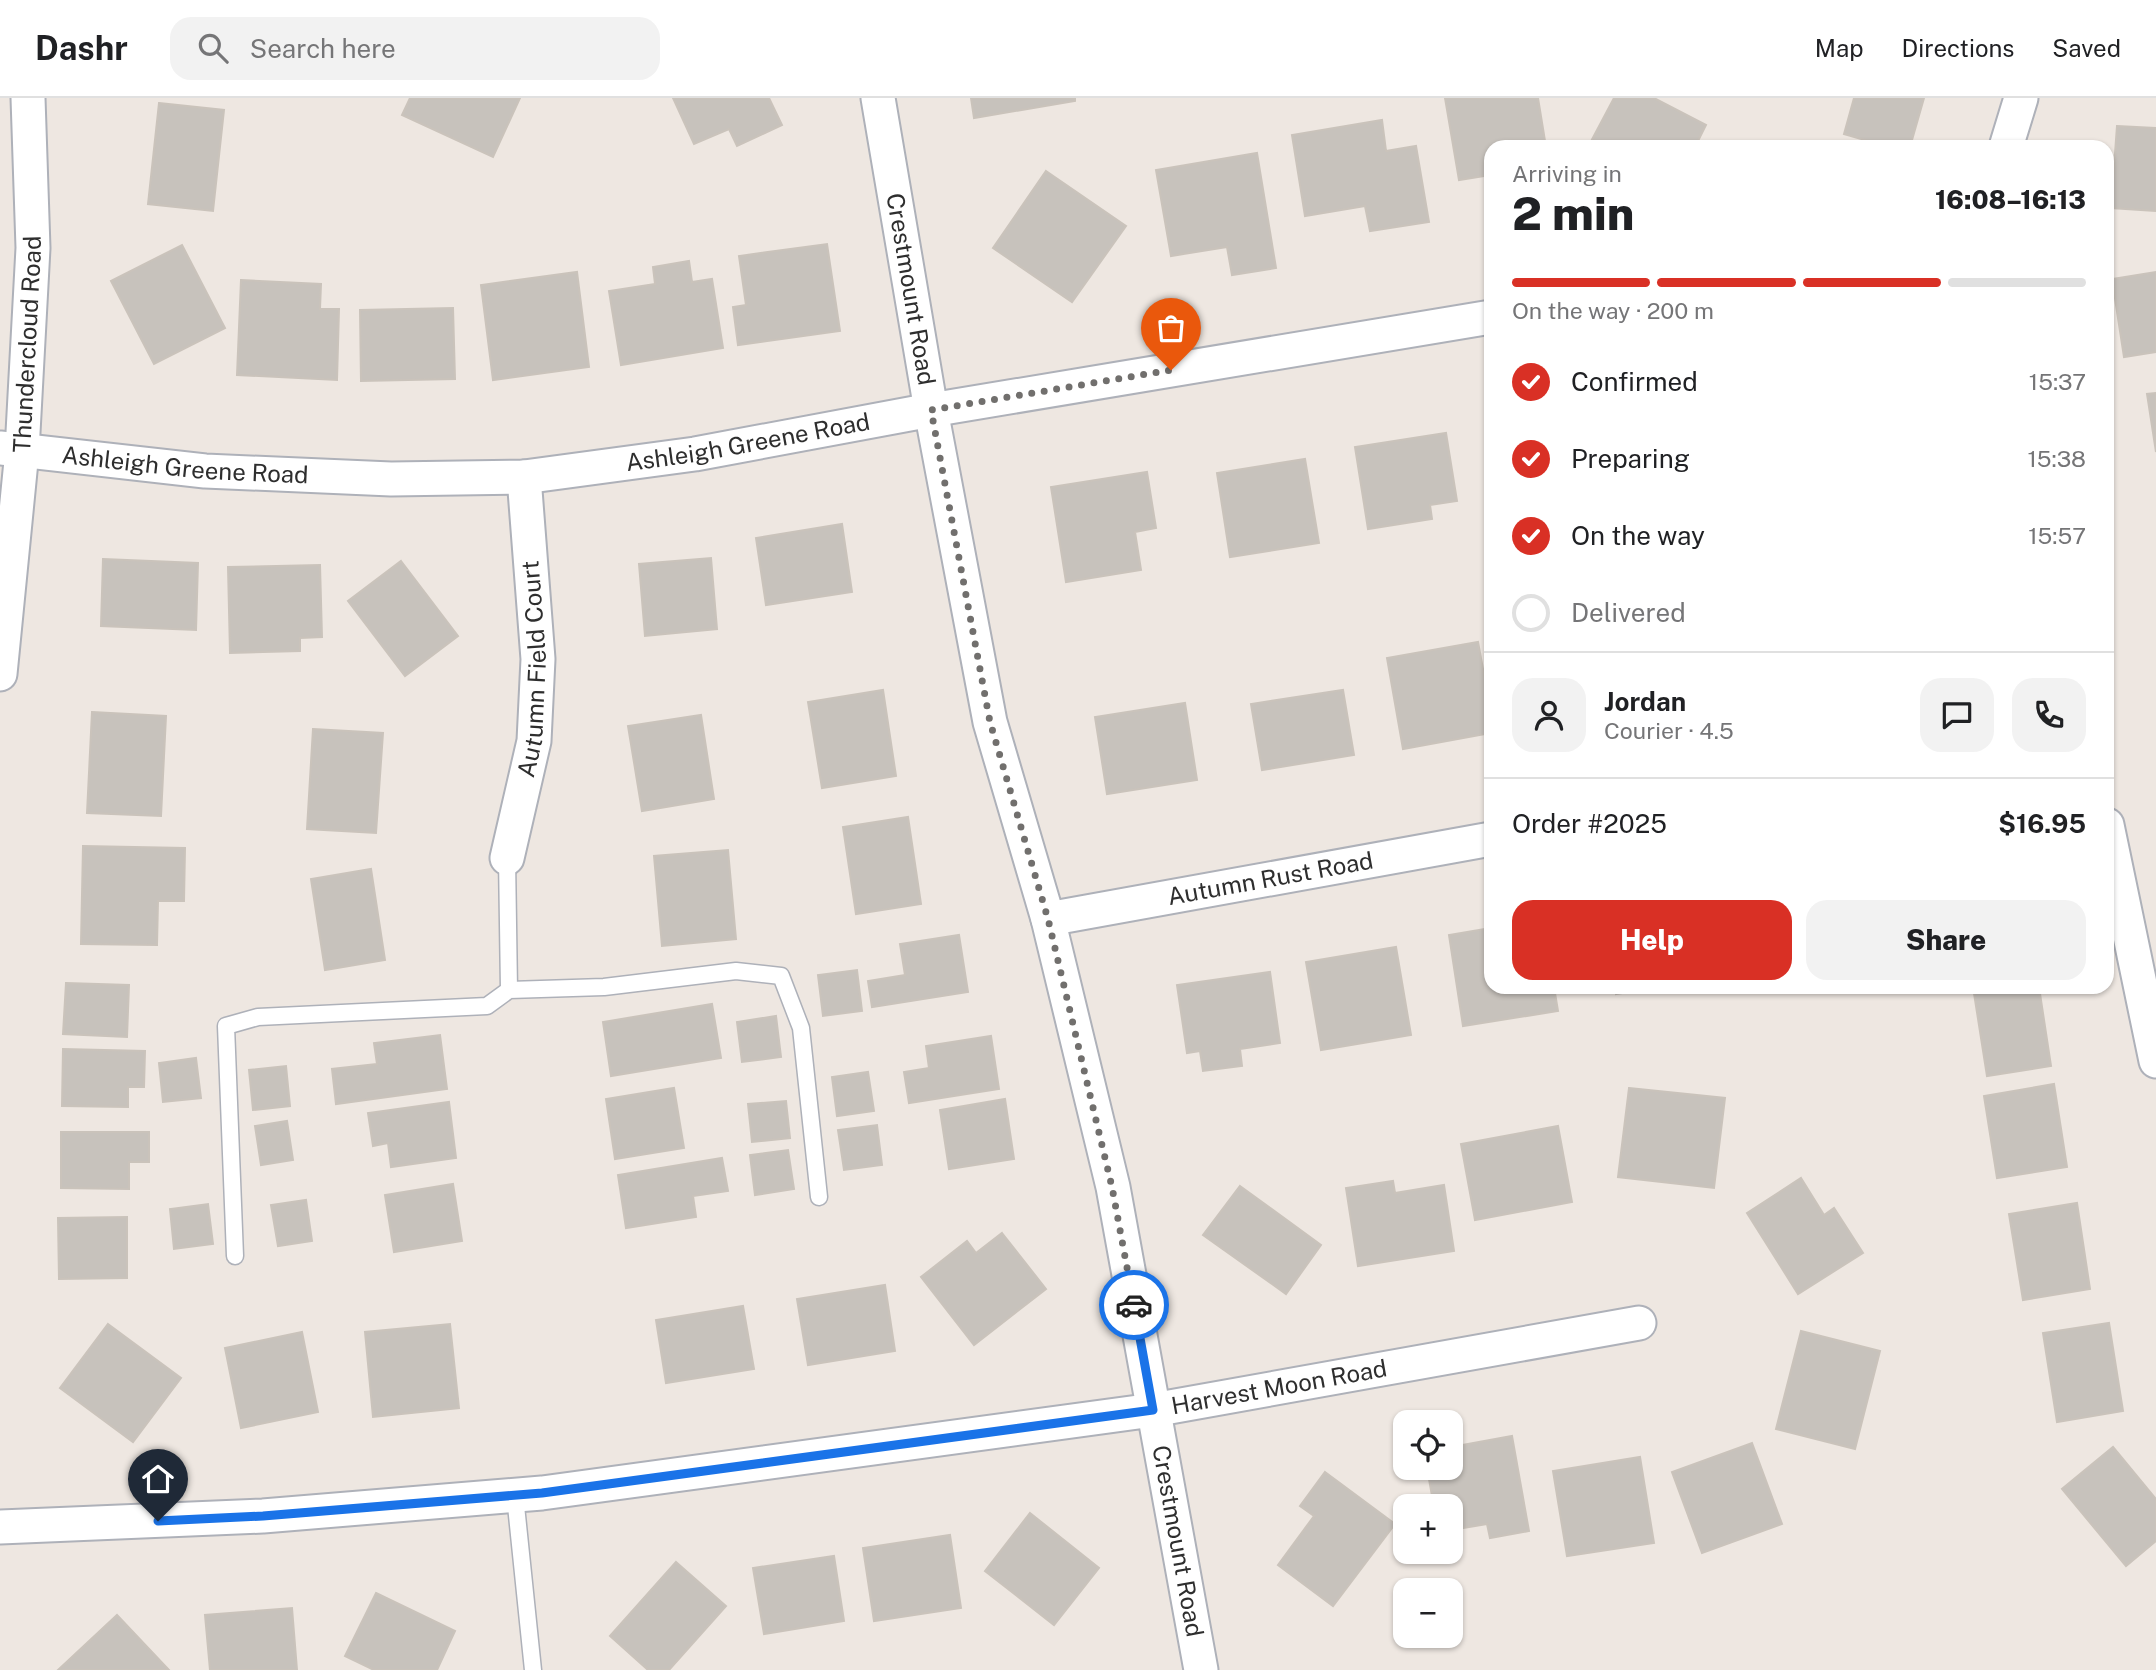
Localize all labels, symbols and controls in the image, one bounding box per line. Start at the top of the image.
search box [170,17,660,80]
text: Dashr [35,29,128,67]
icon: search [194,29,232,67]
text: Search here [250,33,396,64]
text: Map [1815,34,1864,62]
text: Directions [1902,34,2014,62]
text: Saved [2052,34,2121,62]
text: Arriving in [1512,160,1622,187]
text: 16:08–16:13 [1935,184,2086,215]
text: 2 min [1512,186,1634,240]
street label: Crestmount Road [881,191,942,387]
street label: Thundercloud Road [7,235,46,453]
text: On the way · 200 m [1512,297,1714,324]
pin [1141,298,1201,370]
icon: bag [1152,309,1190,347]
icon: check [1512,363,1550,401]
text: Confirmed [1571,366,1698,397]
text: 15:37 [2029,368,2086,395]
street label: Ashleigh Greene Road [624,407,872,476]
street label: Ashleigh Greene Road [60,440,309,488]
icon: check [1512,440,1550,478]
text: Preparing [1571,443,1690,474]
text: 15:38 [2027,445,2086,472]
icon: check [1512,517,1550,555]
text: On the way [1571,520,1705,551]
text: 15:57 [2028,522,2086,549]
street label: Autumn Field Court [511,560,551,780]
text: Delivered [1571,597,1686,628]
button: person [1512,678,1586,752]
button: chat [1920,678,1994,752]
button: phone [2012,678,2086,752]
text: Jordan [1604,686,1686,717]
text: Courier · 4.5 [1604,717,1734,744]
text: Order #2025 [1512,808,1667,839]
text: $16.95 [1998,808,2086,839]
street label: Autumn Rust Road [1165,846,1375,910]
button: Help [1512,900,1792,980]
button: Share [1806,900,2086,980]
courier [1099,1270,1169,1340]
icon: car [1115,1286,1153,1324]
street label: Harvest Moon Road [1169,1353,1389,1419]
map controls [1393,1410,1463,1648]
button: locate [1393,1410,1463,1480]
street label: Crestmount Road [1147,1443,1210,1639]
pin [128,1449,188,1521]
icon: home [139,1460,177,1498]
button: + [1393,1494,1463,1564]
button: − [1393,1578,1463,1648]

